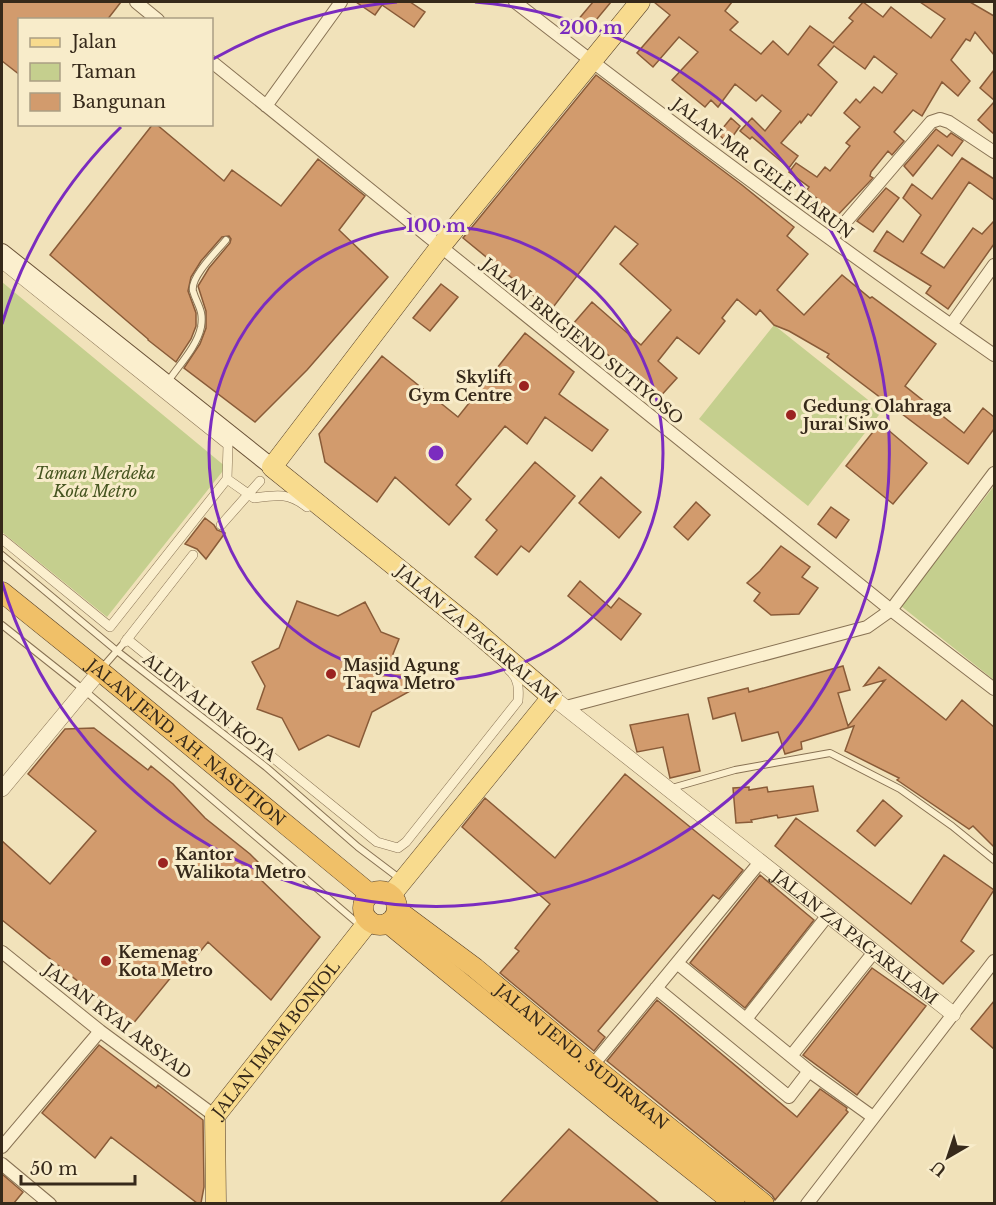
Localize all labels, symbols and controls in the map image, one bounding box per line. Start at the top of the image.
text: 200 m [559,17,623,39]
legend [18,18,213,126]
text: Jalan [70,31,117,53]
text: Taman [72,61,136,83]
text: Bangunan [72,91,166,113]
street label: JALAN MR. GELE HARUN [667,92,857,243]
text: 100 m [406,215,466,237]
street label: JALAN BRIGJEND SUTIYOSO [477,252,688,428]
place label: Skylift Gym Centre [408,367,513,405]
marker: Skylift Gym Centre [517,379,531,393]
place label: Gedung Olahraga Jurai Siwo [800,396,952,434]
marker: Gedung Olahraga Jurai Siwo [784,408,798,422]
centre of rings [426,443,446,463]
park label: Taman Merdeka Kota Metro [34,463,156,501]
street label: JALAN ZA PAGARALAM [391,559,562,707]
street label: ALUN ALUN KOTA [139,648,281,765]
street label: JALAN JEND. AH. NASUTION [82,653,290,830]
place label: Masjid Agung Taqwa Metro [343,655,460,693]
marker: Masjid Agung Taqwa Metro [324,667,338,681]
place label: Kantor Walikota Metro [174,844,306,882]
marker: Kantor Walikota Metro [156,856,170,870]
street label: JALAN ZA PAGARALAM [767,864,942,1008]
place label: Kemenag Kota Metro [118,942,213,980]
marker: Kemenag Kota Metro [99,954,113,968]
street label: JALAN IMAM BONJOL [206,956,344,1123]
street label: JALAN KYAI ARSYAD [39,958,196,1083]
street label: JALAN JEND. SUDIRMAN [490,978,673,1133]
north arrow [918,1127,978,1187]
scale bar [21,1148,135,1186]
text: U [927,1156,950,1181]
text: 50 m [30,1158,78,1180]

